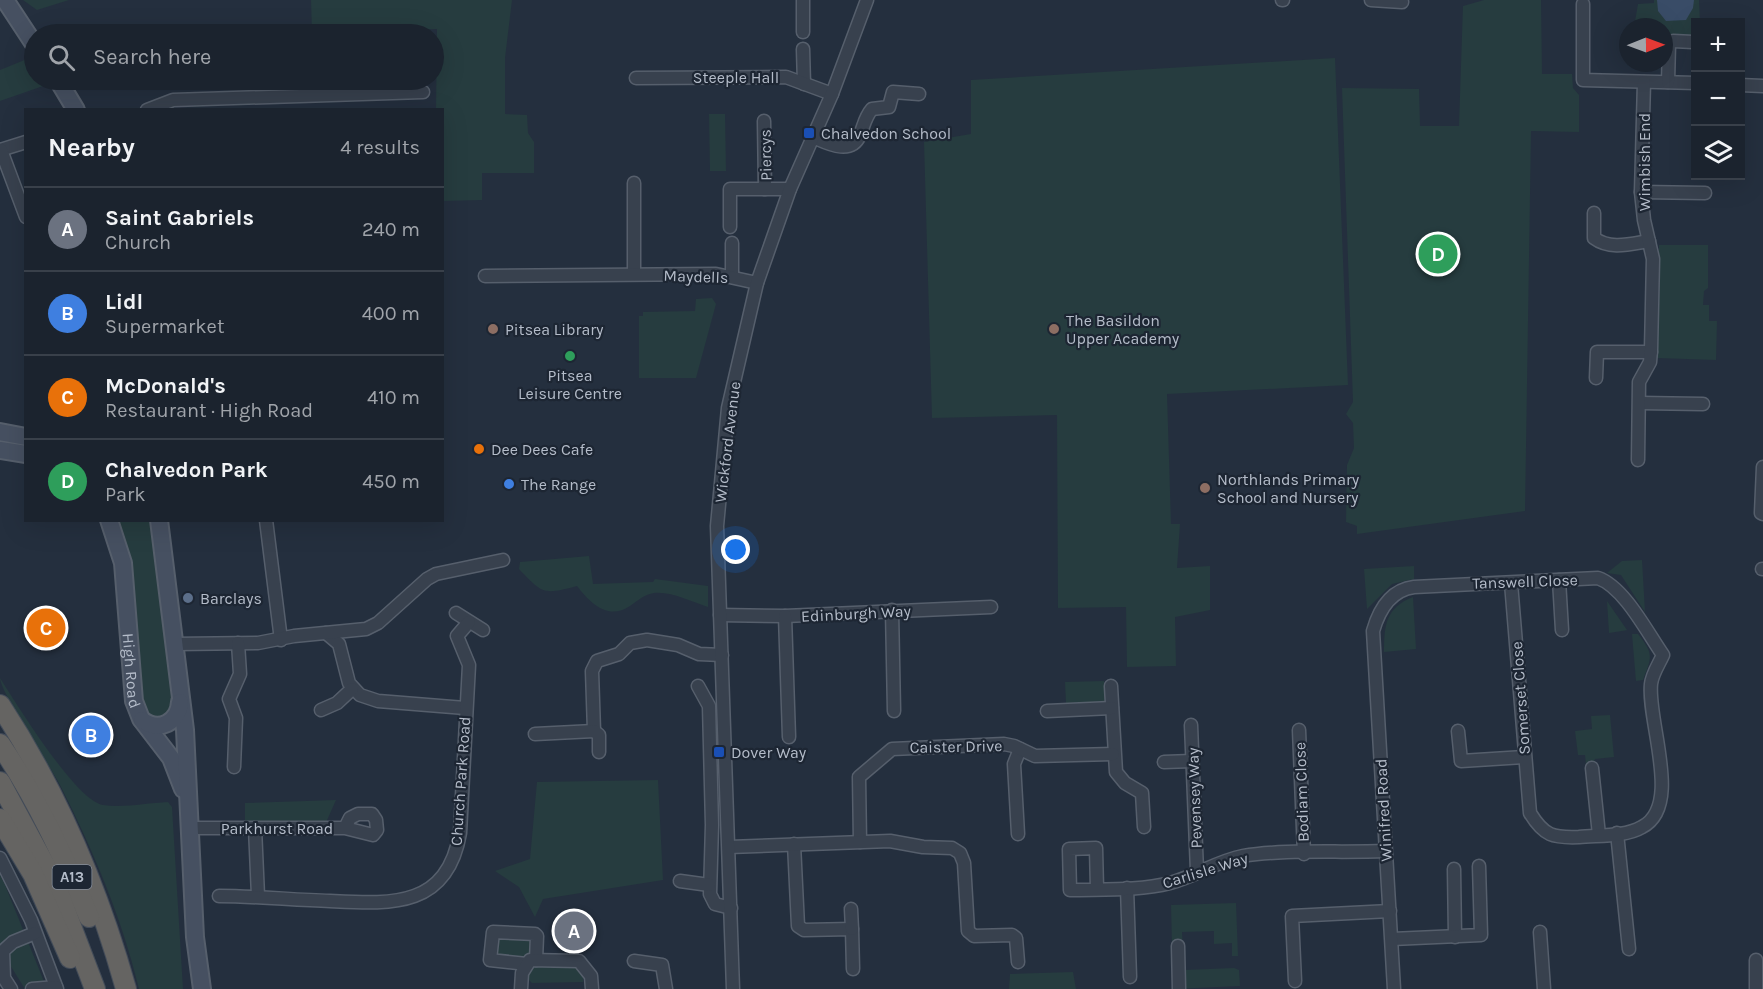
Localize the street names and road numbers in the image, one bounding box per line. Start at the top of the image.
street label: Steeple Hall [693,68,779,87]
street label: Wimbish End [1635,113,1654,211]
street label: Piercys [756,129,775,181]
street label: Maydells [663,266,729,287]
street label: Wickford Avenue [711,380,744,504]
street label: Tanswell Close [1472,570,1578,593]
street label: Edinburgh Way [801,601,912,626]
street label: High Road [119,632,145,711]
street label: Somerset Close [1507,641,1534,755]
street label: Church Park Road [446,716,475,846]
street label: Caister Drive [909,736,1003,757]
street label: Bodiam Close [1290,742,1313,842]
street label: Pevensey Way [1183,747,1206,849]
street label: Winifred Road [1371,758,1396,862]
street label: Parkhurst Road [221,819,333,838]
street label: Carlisle Way [1160,848,1251,893]
road number: A13 [52,865,92,889]

